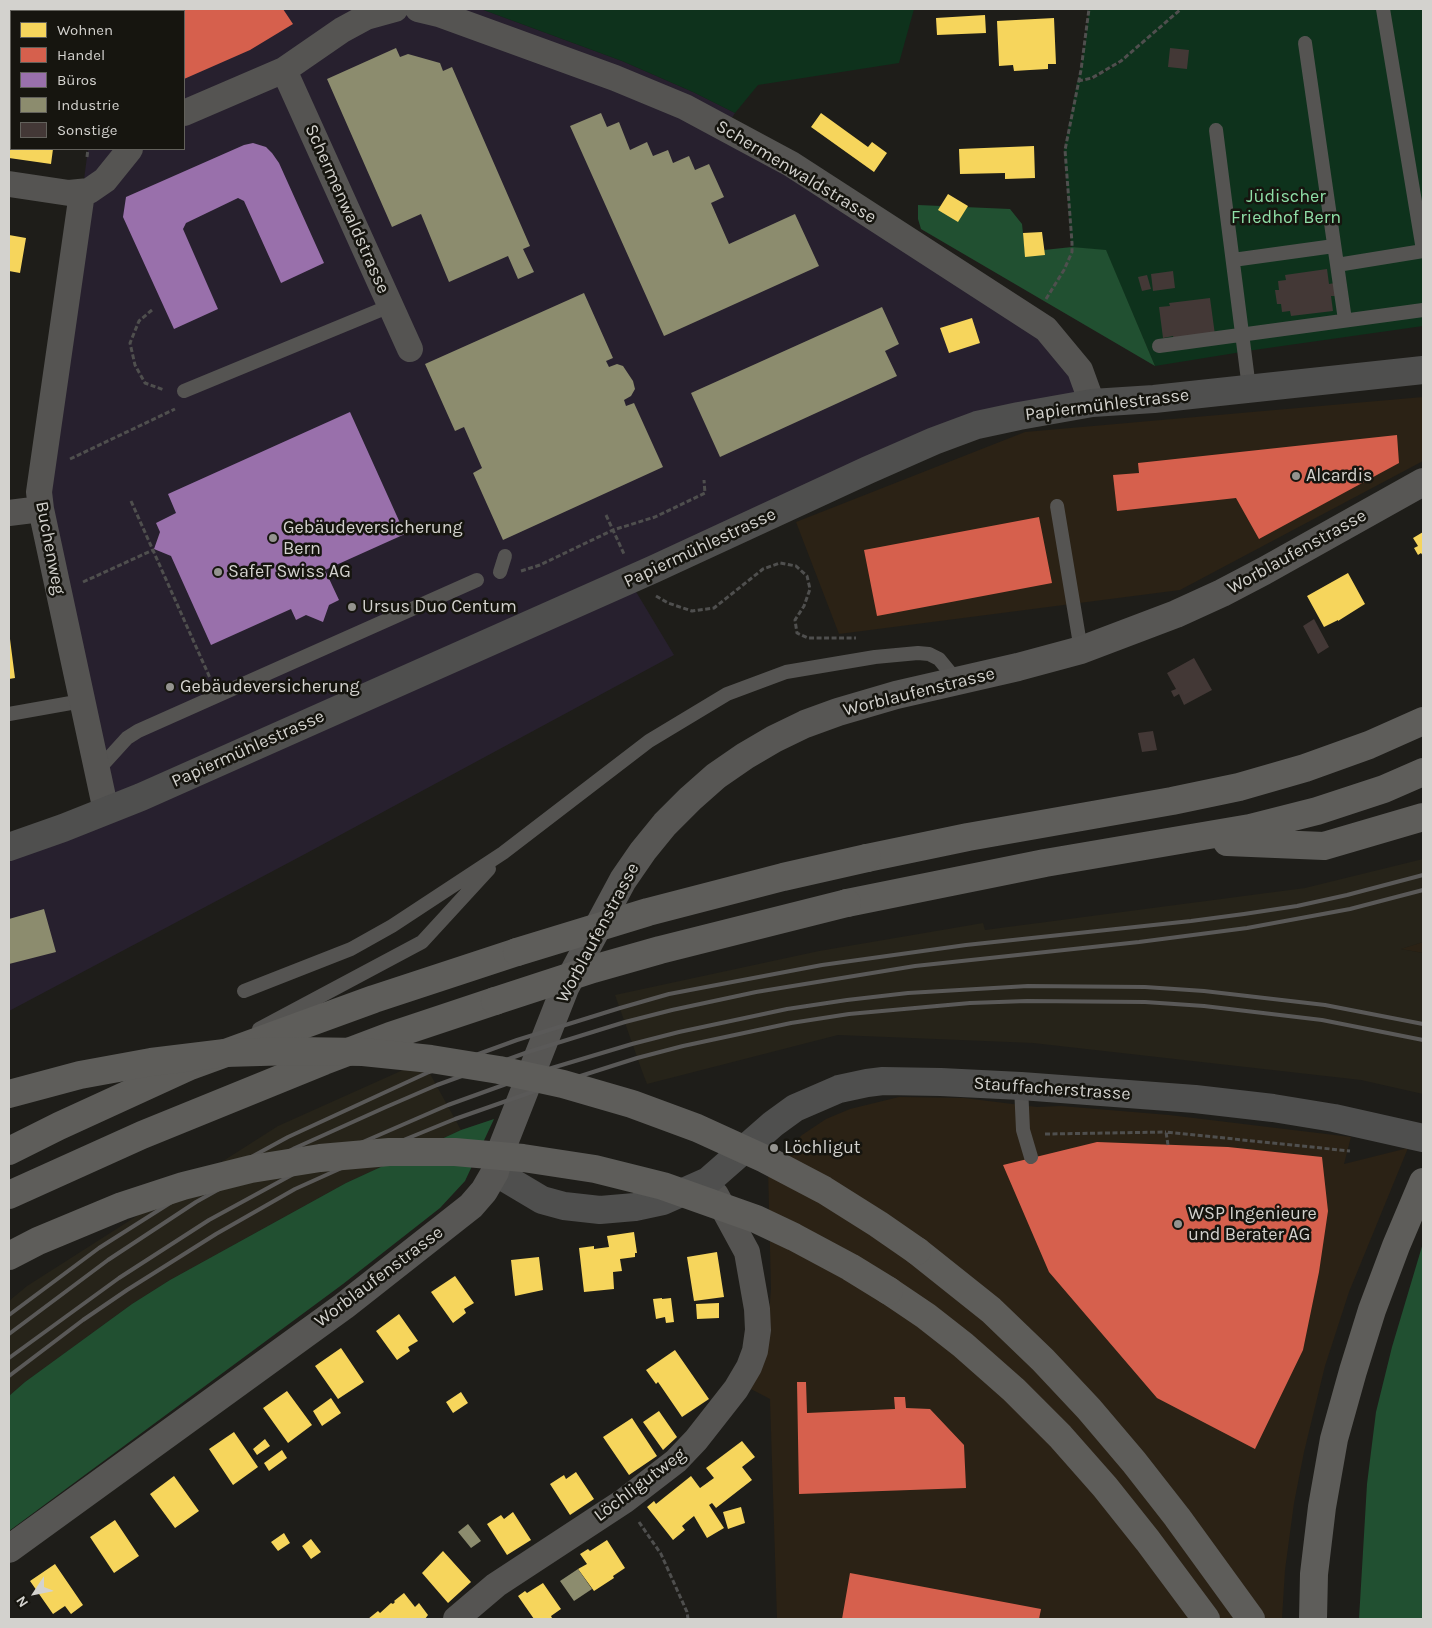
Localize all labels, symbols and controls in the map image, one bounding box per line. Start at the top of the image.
legend [10,10,185,150]
text: Wohnen [57,21,113,39]
text: Handel [57,46,105,64]
text: Büros [57,71,97,89]
text: Industrie [57,96,119,114]
street label: Schermenwaldstrasse [712,116,880,228]
text: Sonstige [57,121,117,139]
street label: Schermenwaldstrasse [300,121,394,297]
park label: Jüdischer Friedhof Bern [1231,186,1341,228]
street label: Papiermühlestrasse [1024,384,1190,426]
place label: Alcardis [1306,465,1373,487]
marker: Alcardis [1290,470,1302,482]
street label: Buchenweg [30,499,70,597]
street label: Papiermühlestrasse [621,503,779,593]
street label: Worblaufenstrasse [1224,505,1370,599]
place label: Gebäudeversicherung Bern [283,517,463,560]
marker: Gebäudeversicherung Bern [267,532,279,544]
place label: SafeT Swiss AG [228,561,351,583]
marker: SafeT Swiss AG [212,566,224,578]
place label: Ursus Duo Centum [362,596,517,618]
marker: Ursus Duo Centum [346,601,358,613]
street label: Worblaufenstrasse [841,663,997,721]
place label: Gebäudeversicherung [180,676,360,698]
marker: Gebäudeversicherung [164,681,176,693]
street label: Papiermühlestrasse [168,706,328,792]
street label: Worblaufenstrasse [552,859,644,1007]
street label: Stauffacherstrasse [973,1073,1131,1105]
place label: Löchligut [784,1137,861,1159]
marker: Löchligut [768,1142,780,1154]
place label: WSP Ingenieure und Berater AG [1188,1203,1317,1246]
marker: WSP Ingenieure und Berater AG [1172,1218,1184,1230]
street label: Worblaufenstrasse [310,1222,448,1332]
street label: Löchligutweg [590,1444,690,1526]
north arrow [10,1568,60,1618]
text: N [12,1593,32,1611]

